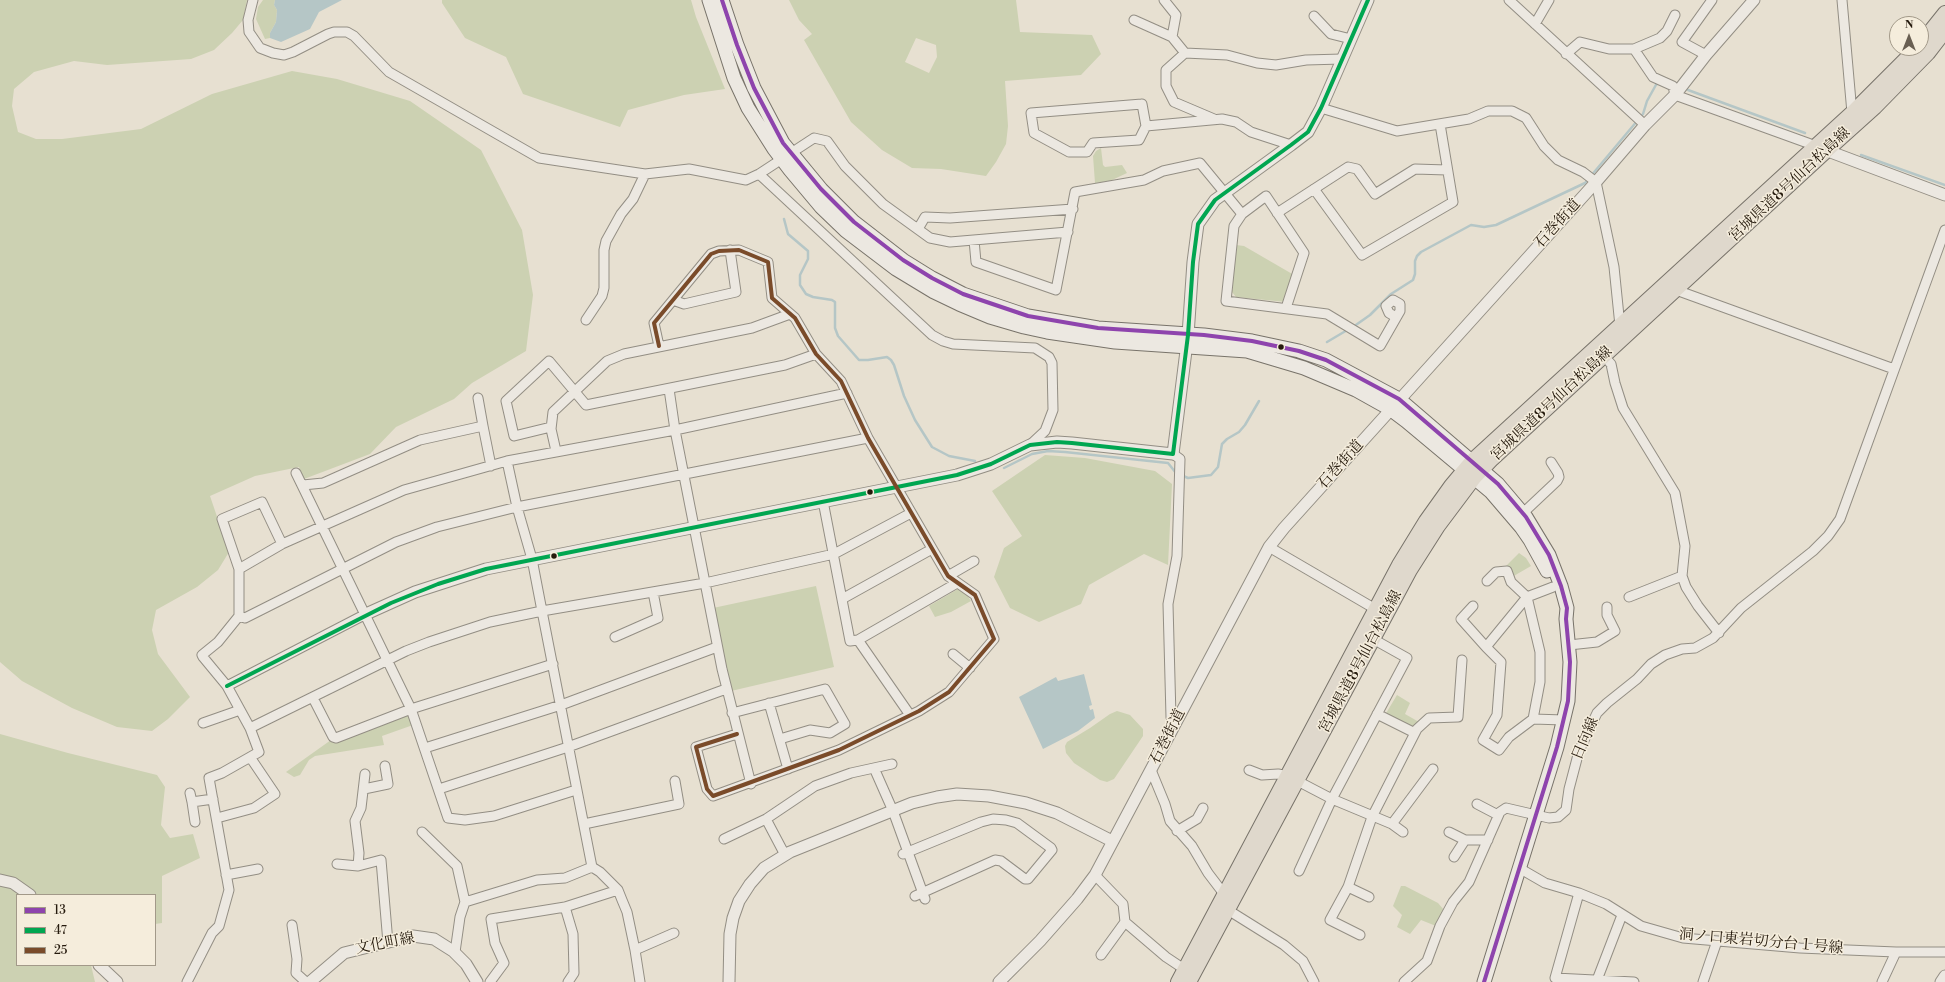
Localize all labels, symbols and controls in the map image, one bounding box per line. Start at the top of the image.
north arrow [1889,16,1929,56]
text: N [1905,18,1913,32]
street label: 宮城県道8号仙台松島線 [1726,124,1854,246]
street label: 石巻街道 [1531,196,1585,252]
unlabelled marker [1276,342,1286,352]
street label: 宮城県道8号仙台松島線 [1488,343,1616,465]
street label: 石巻街道 [1314,437,1368,493]
unlabelled marker [865,487,875,497]
unlabelled marker [549,551,559,561]
street label: 宮城県道8号仙台松島線 [1316,587,1406,737]
street label: 石巻街道 [1146,706,1190,768]
street label: 日向線 [1569,715,1603,763]
legend [16,894,156,966]
text: 13 [54,903,66,918]
text: 47 [54,923,67,938]
street label: 洞ノ口東岩切分台１号線 [1678,926,1844,958]
street label: 文化町線 [354,929,416,959]
text: 25 [54,943,67,958]

